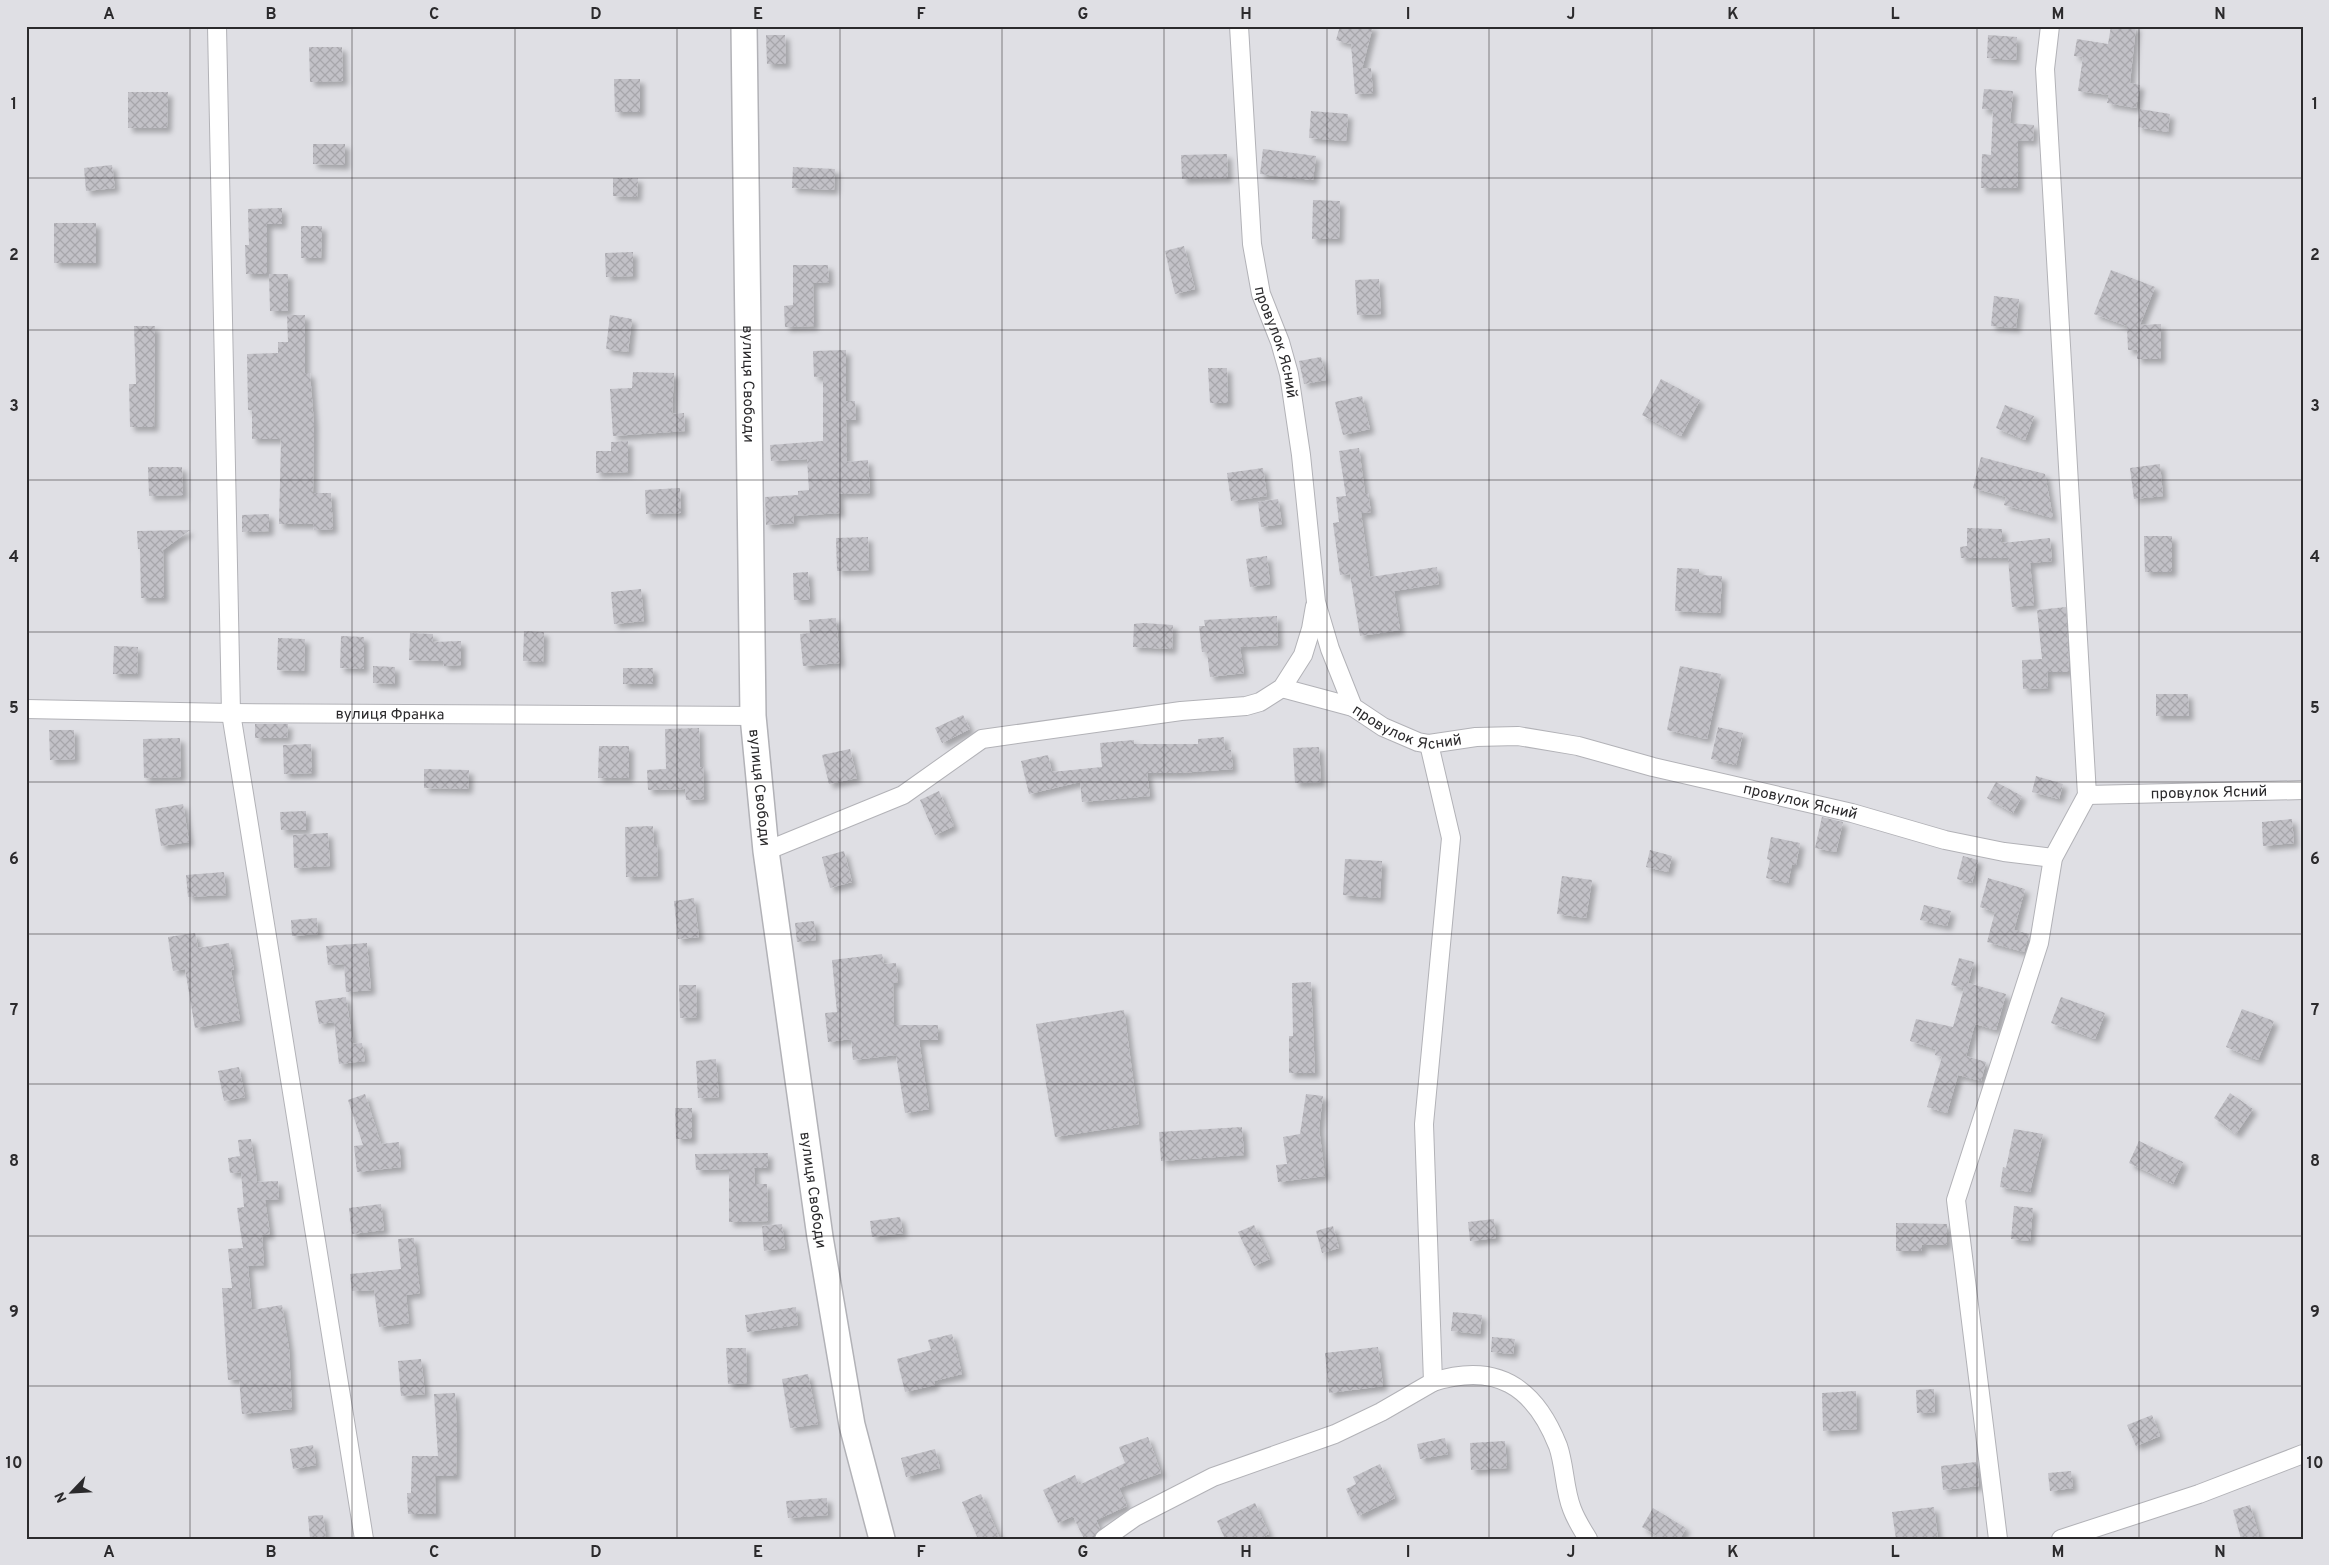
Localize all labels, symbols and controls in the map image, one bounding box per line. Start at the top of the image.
text: A [103,5,115,25]
text: B [265,5,277,25]
text: C [429,5,439,25]
text: D [590,5,602,25]
text: E [753,5,763,25]
text: F [916,5,926,25]
text: G [1078,5,1088,25]
text: H [1240,5,1252,25]
text: I [1406,5,1410,25]
text: J [1567,5,1575,25]
text: K [1727,5,1739,25]
text: L [1890,5,1900,25]
text: M [2052,5,2064,25]
text: N [2214,5,2226,25]
text: 1 [11,95,17,115]
text: 1 [2312,95,2318,115]
text: 2 [9,246,19,266]
text: 2 [2310,246,2320,266]
street label: провулок Ясний [1249,285,1300,400]
street label: вулиця Свободи [737,325,757,443]
text: 3 [9,397,19,417]
text: 3 [2310,397,2320,417]
text: 4 [9,548,19,568]
text: 4 [2310,548,2320,568]
text: 5 [9,699,19,719]
text: 5 [2310,699,2320,719]
street label: провулок Ясний [1348,701,1463,755]
street label: вулиця Франка [335,706,444,725]
street label: вулиця Свободи [743,728,773,847]
street label: провулок Ясний [1741,780,1859,825]
street label: провулок Ясний [2150,783,2268,805]
text: 6 [9,850,19,870]
text: 6 [2310,850,2320,870]
text: 7 [10,1001,18,1021]
text: 7 [2311,1001,2319,1021]
street label: вулиця Свободи [794,1131,830,1250]
text: 8 [9,1152,19,1172]
text: 8 [2310,1152,2320,1172]
text: 9 [9,1303,19,1323]
text: 9 [2310,1303,2320,1323]
text: 10 [6,1454,22,1474]
text: 10 [2307,1454,2323,1474]
north arrow [48,1468,98,1518]
text: N [52,1489,71,1505]
text: A [103,1543,115,1563]
text: B [265,1543,277,1563]
text: C [429,1543,439,1563]
text: D [590,1543,602,1563]
text: E [753,1543,763,1563]
text: F [916,1543,926,1563]
text: G [1078,1543,1088,1563]
text: H [1240,1543,1252,1563]
text: I [1406,1543,1410,1563]
text: J [1567,1543,1575,1563]
text: K [1727,1543,1739,1563]
text: L [1890,1543,1900,1563]
text: M [2052,1543,2064,1563]
text: N [2214,1543,2226,1563]

